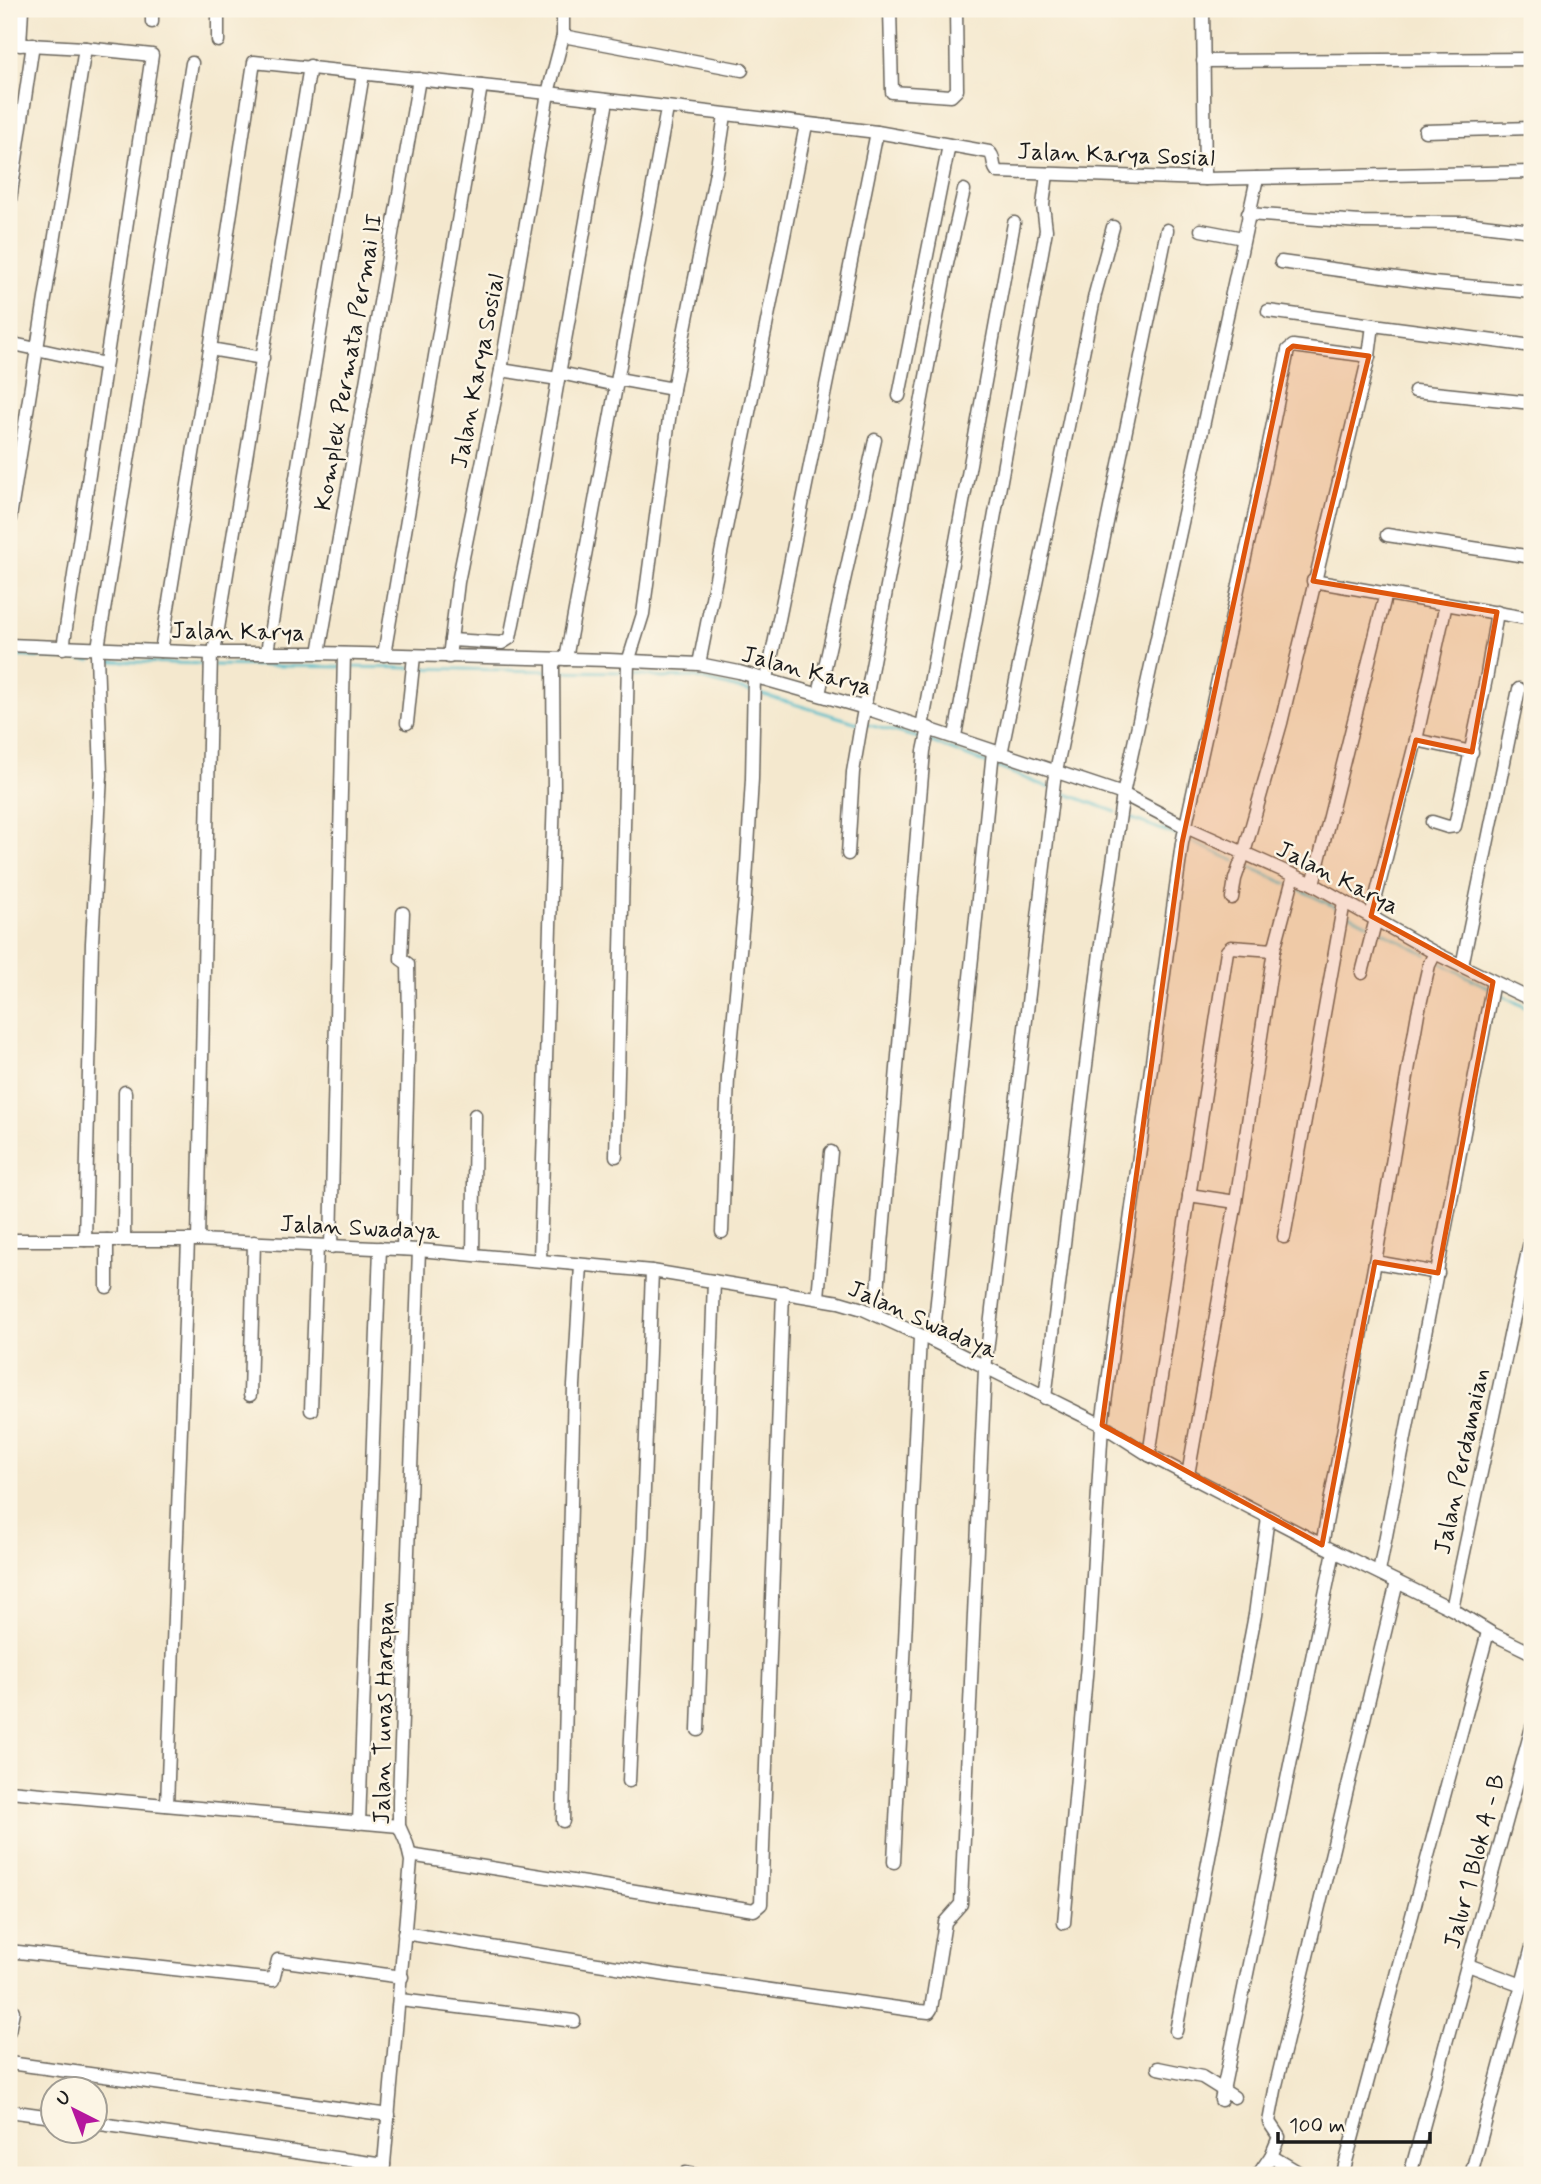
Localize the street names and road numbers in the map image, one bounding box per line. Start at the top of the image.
street label: Jalan Karya Sosial [1017,137,1215,174]
street label: Komplek Permata Permai II [308,211,391,513]
street label: Jalan Karya Sosial [444,271,513,471]
street label: Jalan Karya [171,616,305,649]
street label: Jalan Karya [738,639,875,704]
street label: Jalan Karya [1271,834,1404,923]
street label: Jalan Swadaya [279,1209,441,1248]
street label: Jalan Swadaya [843,1274,1002,1367]
street label: Jalan Perdamaian [1428,1365,1497,1557]
street label: Jalan Tunas Harapan [367,1601,402,1825]
street label: Jalur 1 Blok A - B [1437,1771,1514,1952]

